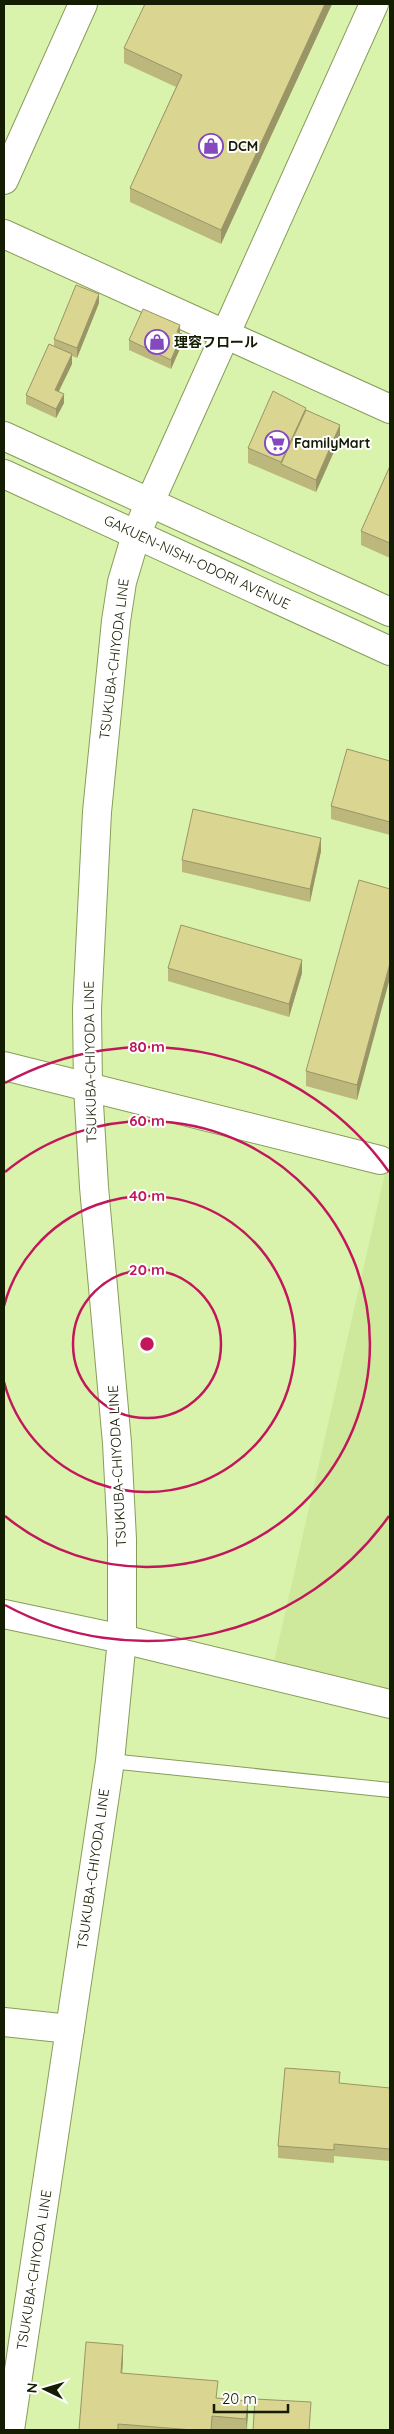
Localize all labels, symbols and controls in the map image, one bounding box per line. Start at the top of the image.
shop icon: DCM [198,133,224,159]
place label: DCM [228,137,258,155]
shop icon: 理容フロール [144,329,170,355]
place label: 理容フロール [174,333,258,351]
supermarket icon: FamilyMart [264,430,290,456]
place label: FamilyMart [294,434,371,452]
street label: GAKUEN-NISHI-ODORI AVENUE [101,511,293,613]
street label: TSUKUBA-CHIYODA LINE [95,577,133,741]
street label: TSUKUBA-CHIYODA LINE [80,981,100,1143]
text: 80 m [129,1037,165,1056]
text: 60 m [129,1111,165,1130]
text: 40 m [129,1186,165,1205]
text: 20 m [129,1260,165,1279]
centre of rings [138,1335,156,1353]
street label: TSUKUBA-CHIYODA LINE [104,1385,130,1547]
street label: TSUKUBA-CHIYODA LINE [73,1787,113,1950]
street label: TSUKUBA-CHIYODA LINE [12,2189,56,2351]
north arrow [20,2364,70,2414]
text: N [23,2382,41,2394]
scale bar [214,2382,288,2414]
text: 20 m [222,2389,257,2408]

